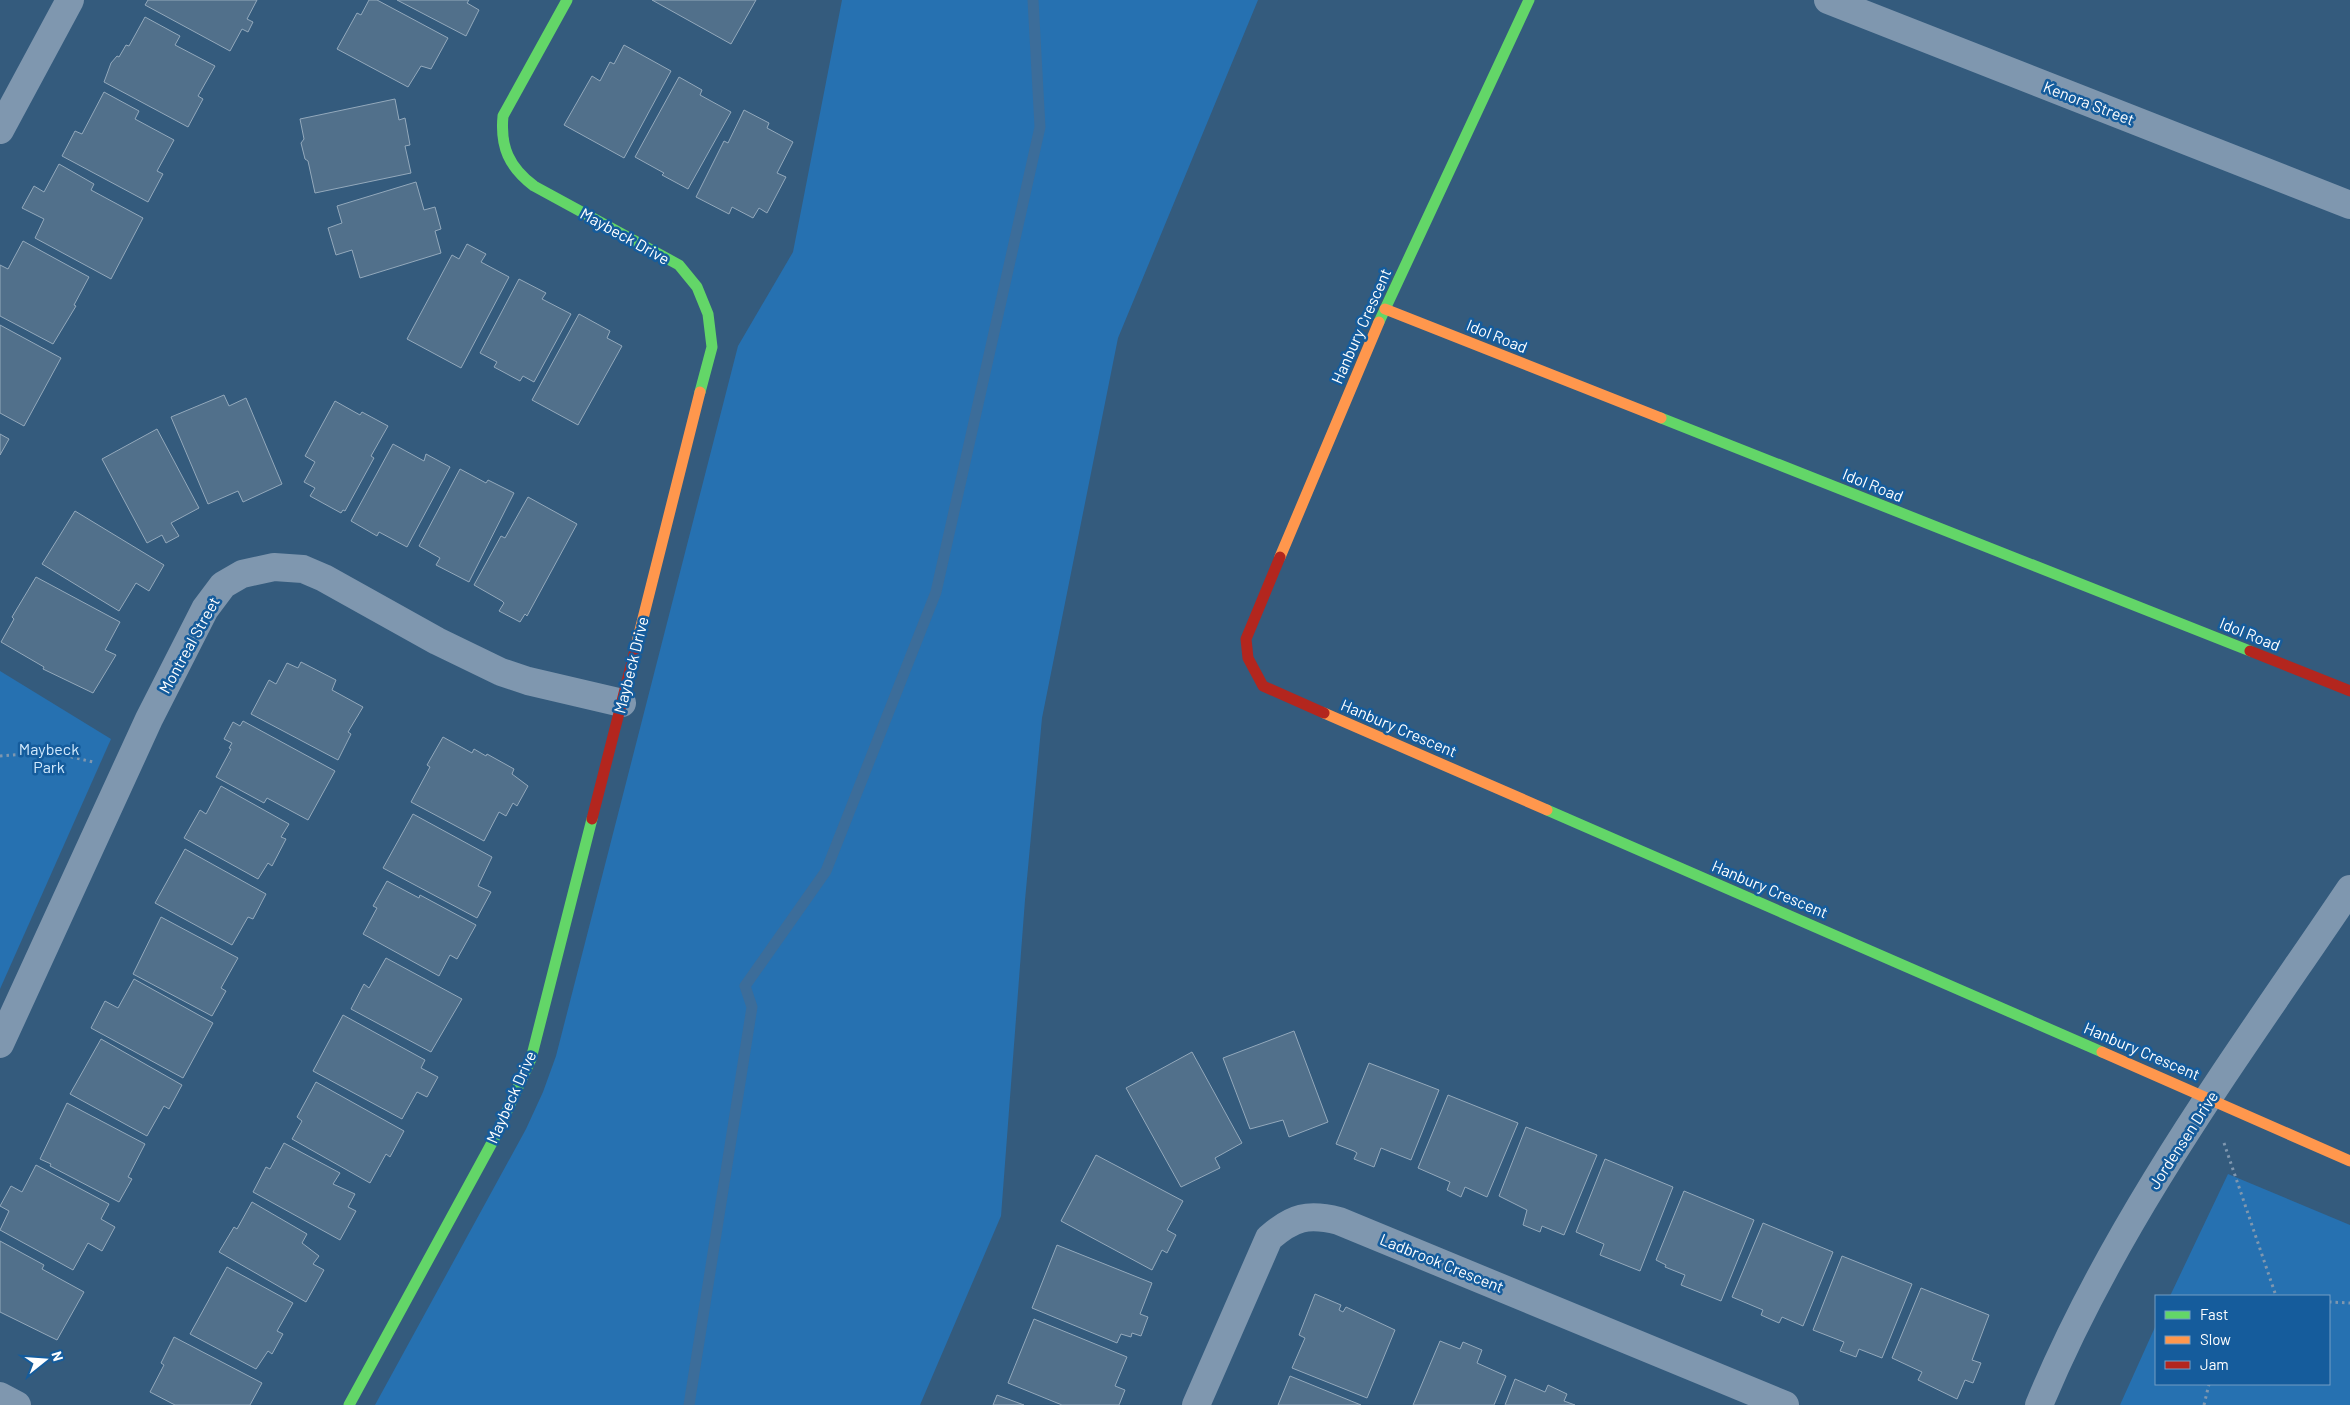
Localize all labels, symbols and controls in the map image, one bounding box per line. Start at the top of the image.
street label: Kenora Street [2041,76,2137,129]
street label: Maybeck Drive [577,203,673,268]
street label: Hanbury Crescent [1327,265,1394,386]
street label: Idol Road [1464,315,1530,356]
street label: Idol Road [1840,464,1906,505]
street label: Montreal Street [154,593,223,696]
street label: Idol Road [2217,613,2283,654]
street label: Maybeck Drive [609,614,652,715]
street label: Hanbury Crescent [1338,695,1460,761]
park label: Maybeck Park [19,739,79,776]
street label: Hanbury Crescent [1709,856,1831,922]
street label: Hanbury Crescent [2081,1018,2203,1084]
street label: Maybeck Drive [482,1048,539,1146]
street label: Jordensen Drive [2144,1087,2221,1192]
street label: Ladbrook Crescent [1377,1229,1507,1296]
legend [2155,1295,2330,1385]
text: Fast [2200,1305,2228,1323]
text: Slow [2200,1330,2231,1348]
north arrow [20,1335,70,1385]
text: N [48,1349,67,1363]
text: Jam [2200,1355,2229,1373]

